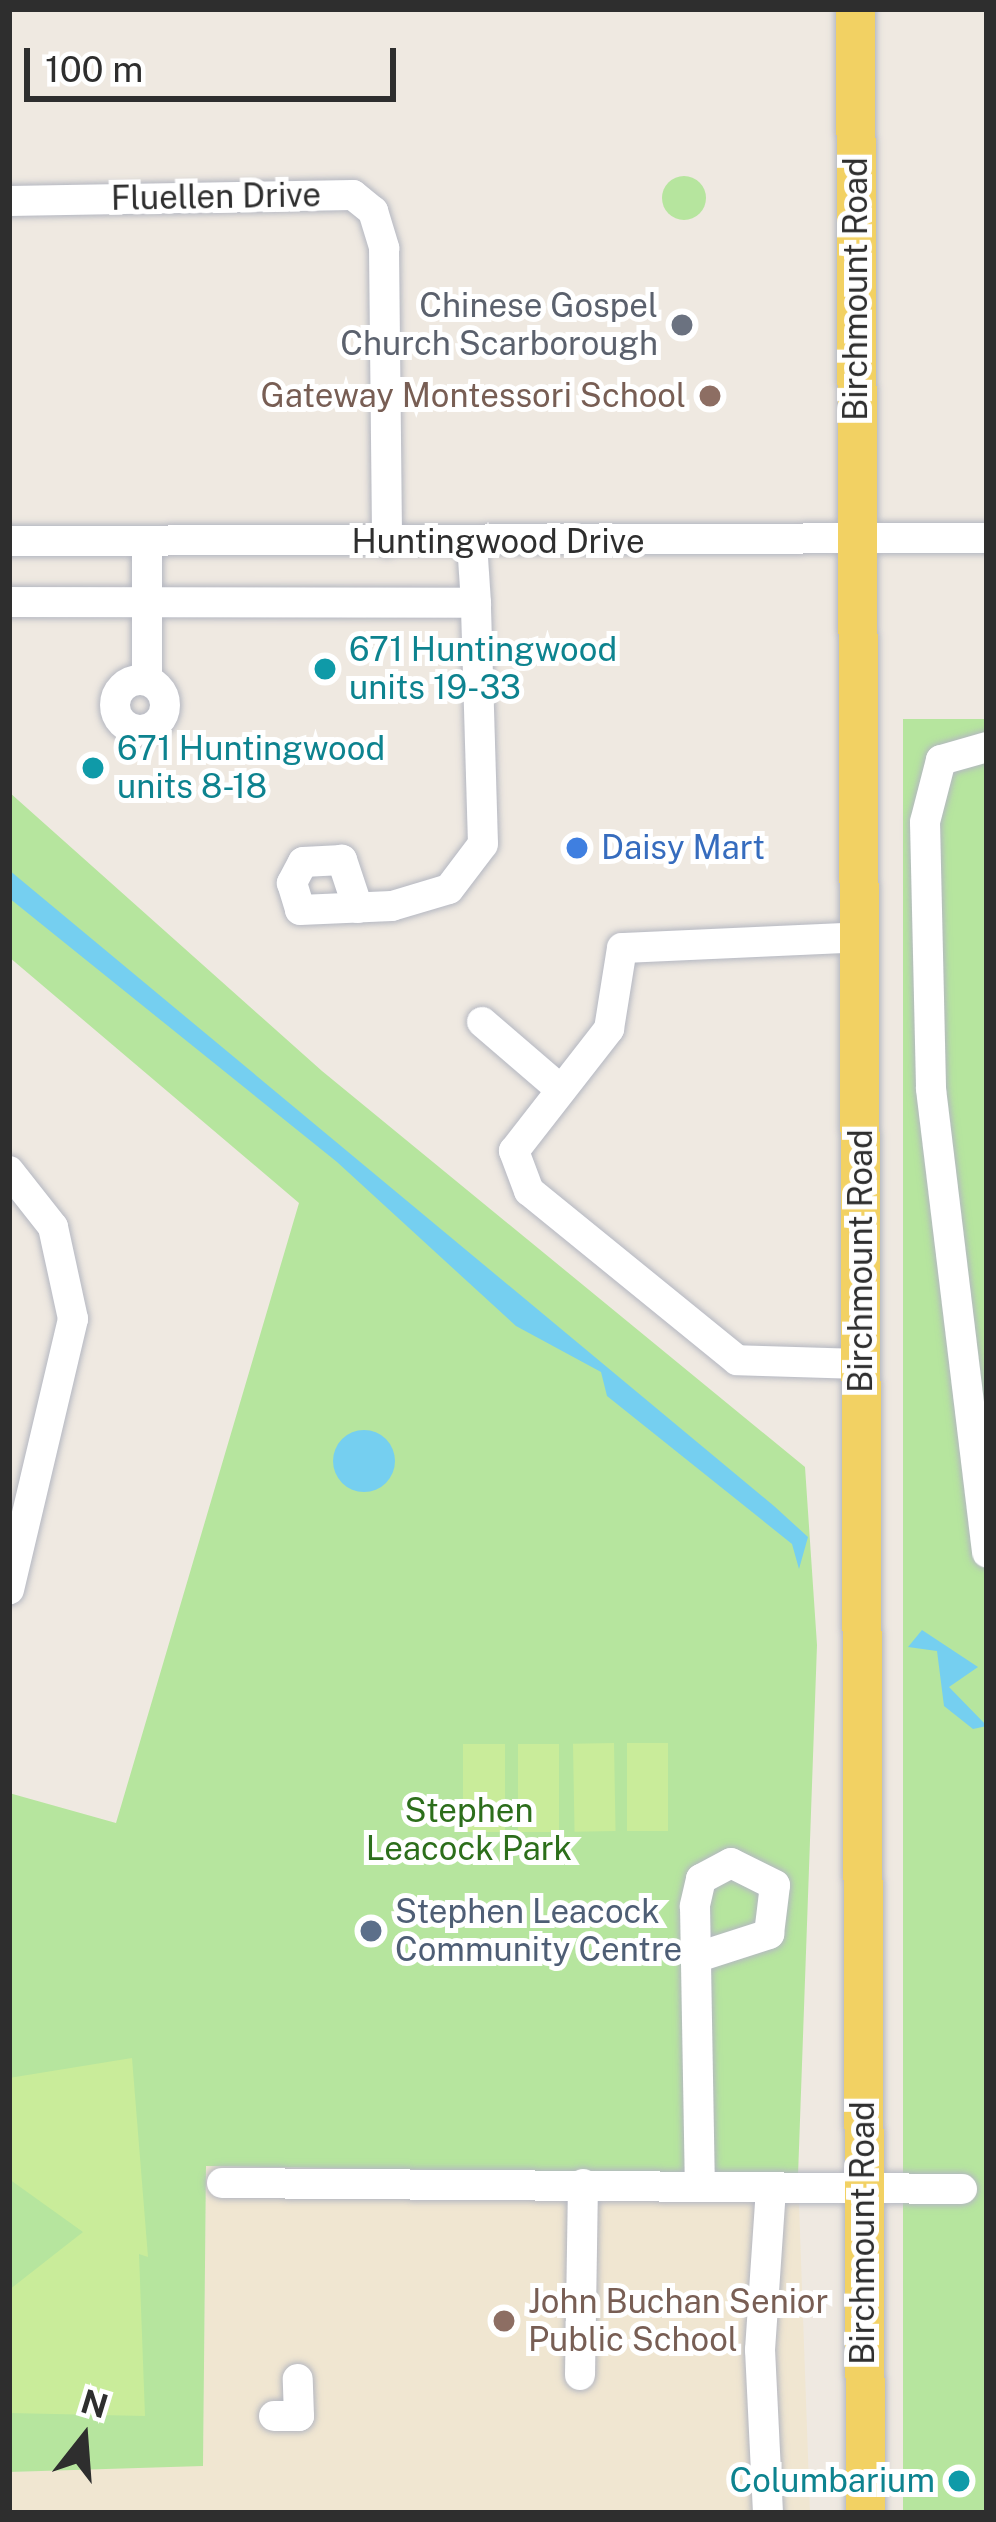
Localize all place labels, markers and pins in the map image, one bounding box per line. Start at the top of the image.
place label: Chinese Gospel Church Scarborough [340,286,658,364]
marker: Chinese Gospel Church Scarborough [669,312,695,338]
place label: Gateway Montessori School [260,376,686,416]
marker: Gateway Montessori School [697,383,723,409]
place label: 671 Huntingwood units 19-33 [349,630,617,708]
marker: 671 Huntingwood units 19-33 [312,656,338,682]
place label: 671 Huntingwood units 8-18 [117,729,385,807]
marker: 671 Huntingwood units 8-18 [80,755,106,781]
place label: Daisy Mart [601,828,765,868]
marker: Daisy Mart [564,835,590,861]
place label: Stephen Leacock Community Centre [395,1892,682,1970]
marker: Stephen Leacock Community Centre [358,1918,384,1944]
place label: John Buchan Senior Public School [528,2282,828,2360]
marker: John Buchan Senior Public School [491,2308,517,2334]
place label: Columbarium [730,2461,935,2501]
marker: Columbarium [946,2468,972,2494]

